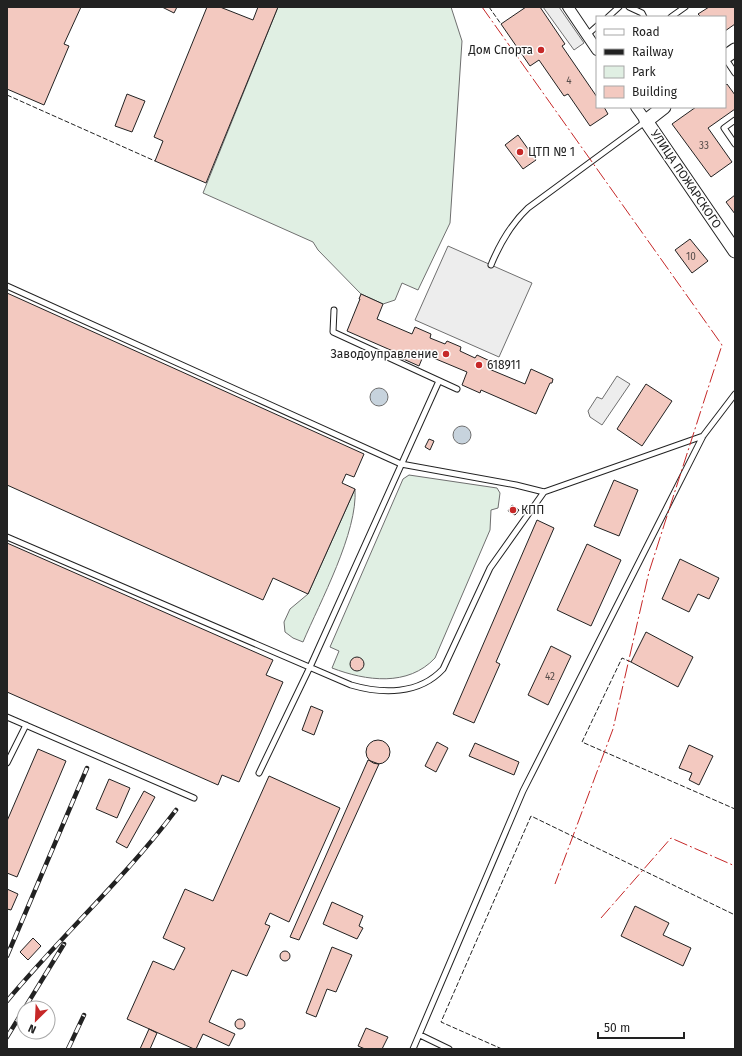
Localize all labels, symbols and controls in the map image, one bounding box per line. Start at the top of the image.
legend [596,16,726,108]
text: Road [632,25,660,39]
place label: Дом Спорта [468,43,533,57]
marker: Дом Спорта [536,45,546,55]
text: Railway [632,45,673,59]
text: Park [632,65,656,79]
house number: 4 [566,75,572,87]
text: Building [632,85,678,99]
street label: УЛИЦА ПОЖАРСКОГО [648,127,724,231]
house number: 33 [699,140,709,152]
place label: ЦТП № 1 [528,145,575,159]
marker: ЦТП № 1 [515,147,525,157]
house number: 10 [686,251,696,263]
place label: Заводоуправление [331,347,438,361]
marker: Заводоуправление [441,349,451,359]
place label: 618911 [487,358,521,372]
marker: 618911 [474,360,484,370]
place label: КПП [521,503,544,517]
marker: КПП [508,505,518,515]
house number: 42 [545,671,555,683]
north arrow [16,1000,56,1040]
scale bar [598,1014,684,1040]
text: N [26,1021,38,1036]
text: 50 m [604,1021,630,1035]

